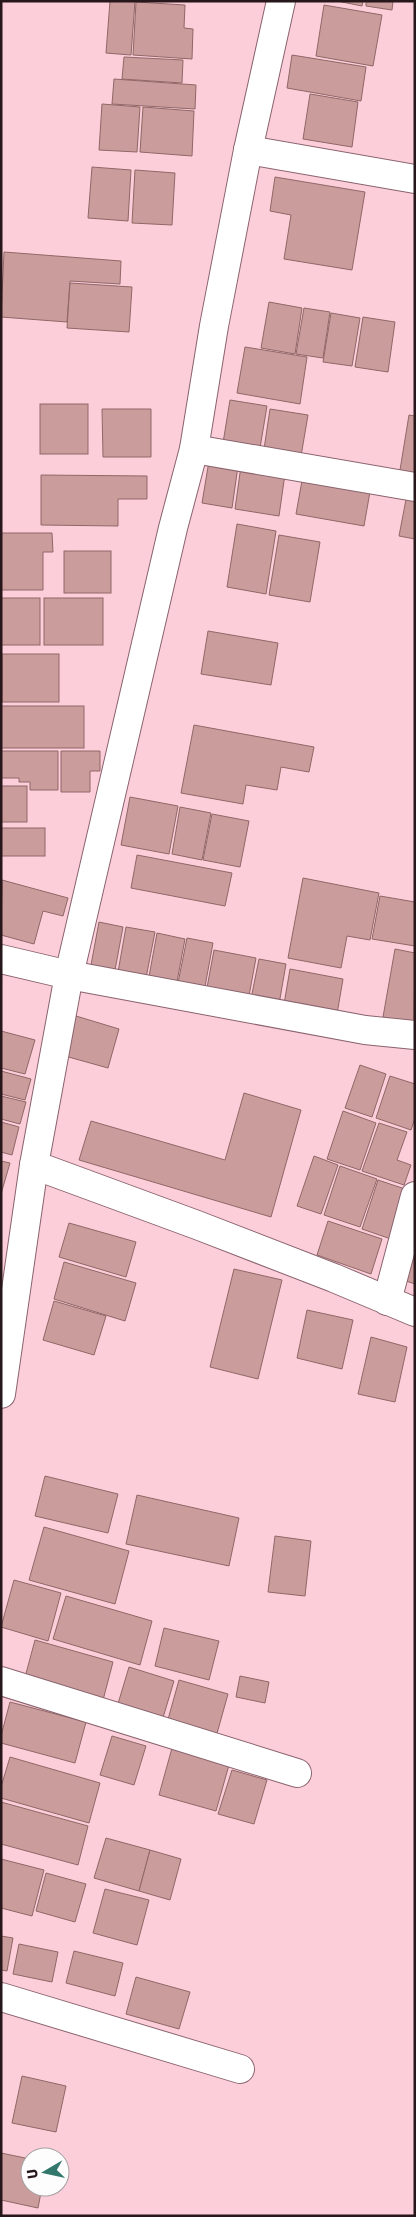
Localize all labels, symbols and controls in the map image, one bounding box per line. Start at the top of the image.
north arrow [20,2147,70,2197]
text: U [22,2168,43,2180]

